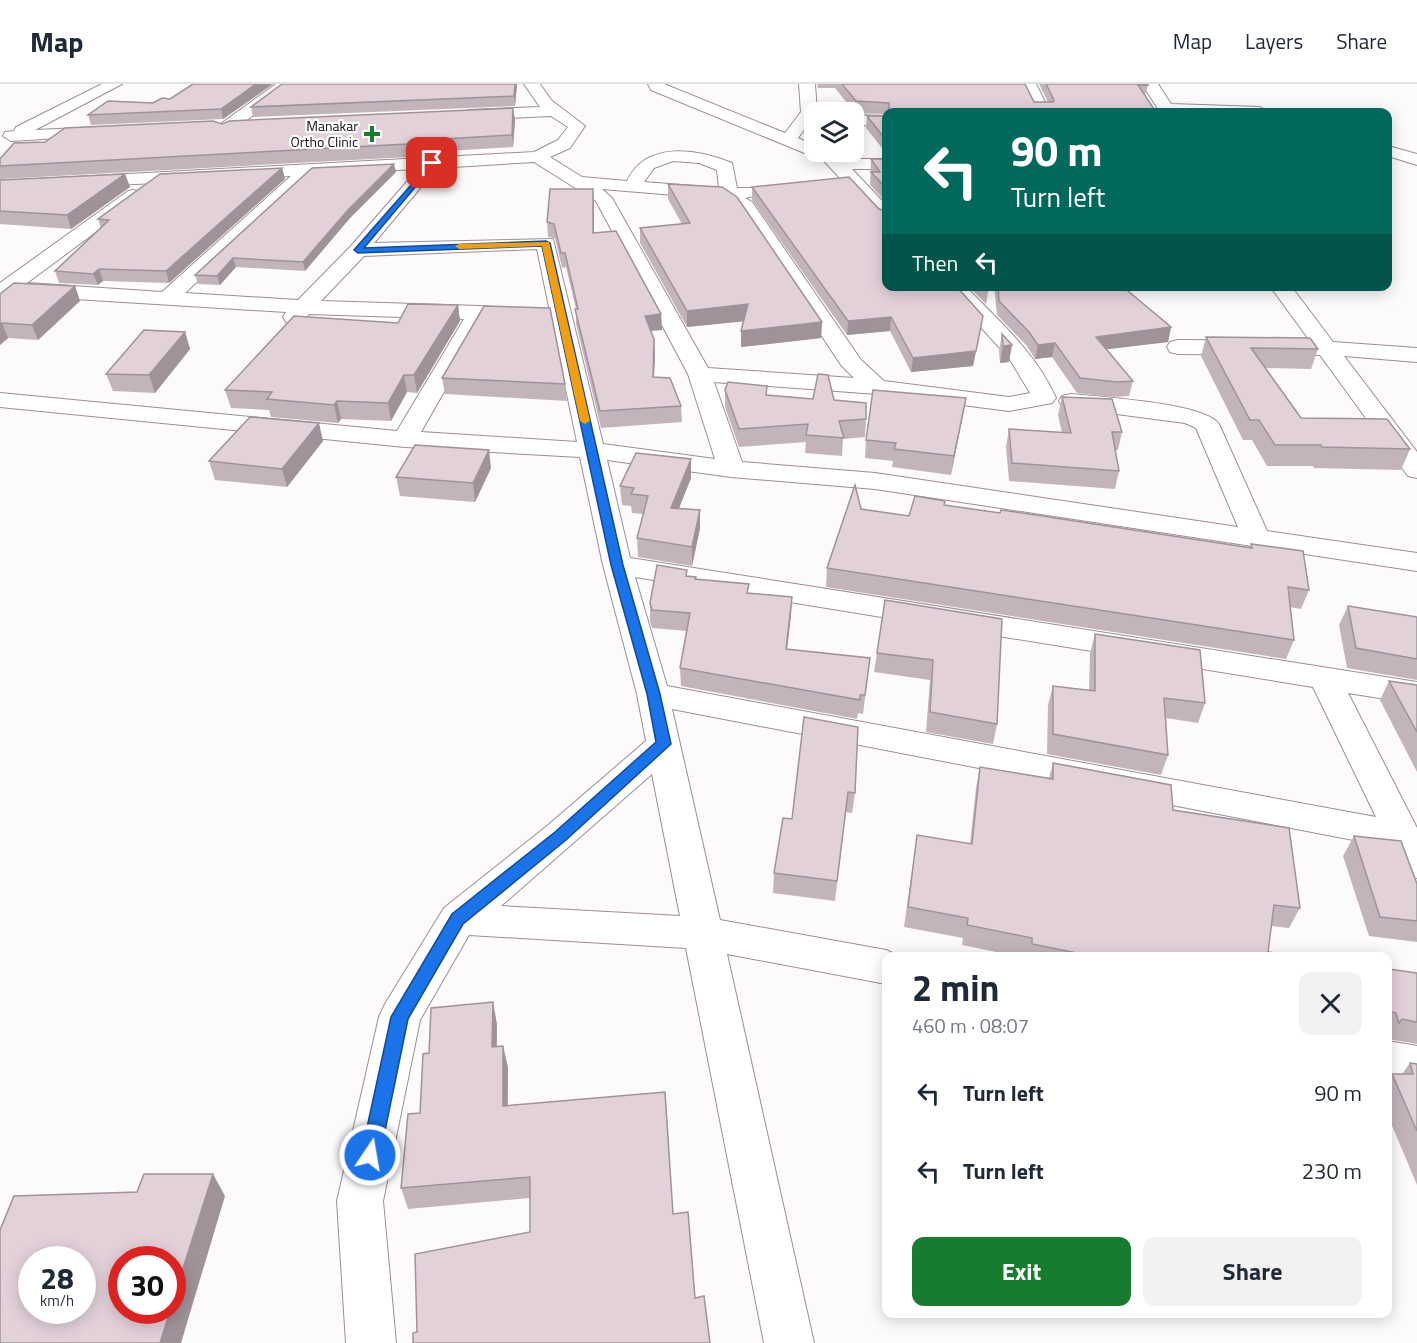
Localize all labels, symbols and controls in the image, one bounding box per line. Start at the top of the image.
text: Map [30,20,84,63]
text: Map [1173,25,1212,57]
text: Layers [1245,25,1303,57]
text: Share [1336,25,1387,57]
map controls [804,102,864,162]
button: layers [804,102,864,162]
place label: Manakar Ortho Clinic [290,115,358,152]
text: 90 m [1011,118,1103,182]
marker: Manakar Ortho Clinic [363,125,381,143]
icon: left [912,132,990,210]
pin [406,137,457,188]
icon: arrive [415,146,448,179]
text: Turn left [1011,176,1105,217]
text: Then [912,246,958,280]
icon: left [970,246,1003,279]
text: 2 min [912,960,999,1015]
button: close [1299,972,1362,1035]
text: 460 m · 08:07 [912,1010,1029,1041]
text: Turn left [963,1076,1044,1110]
text: 90 m [1314,1076,1362,1110]
icon: left [912,1077,945,1110]
position arrow [338,1123,402,1187]
text: Turn left [963,1154,1044,1188]
text: 230 m [1302,1154,1362,1188]
icon: left [912,1155,945,1188]
button: Exit [912,1237,1131,1306]
button: Share [1143,1237,1362,1306]
speed limit sign: 30 [108,1246,186,1324]
text: 28 [40,1255,74,1301]
text: km/h [40,1289,74,1312]

